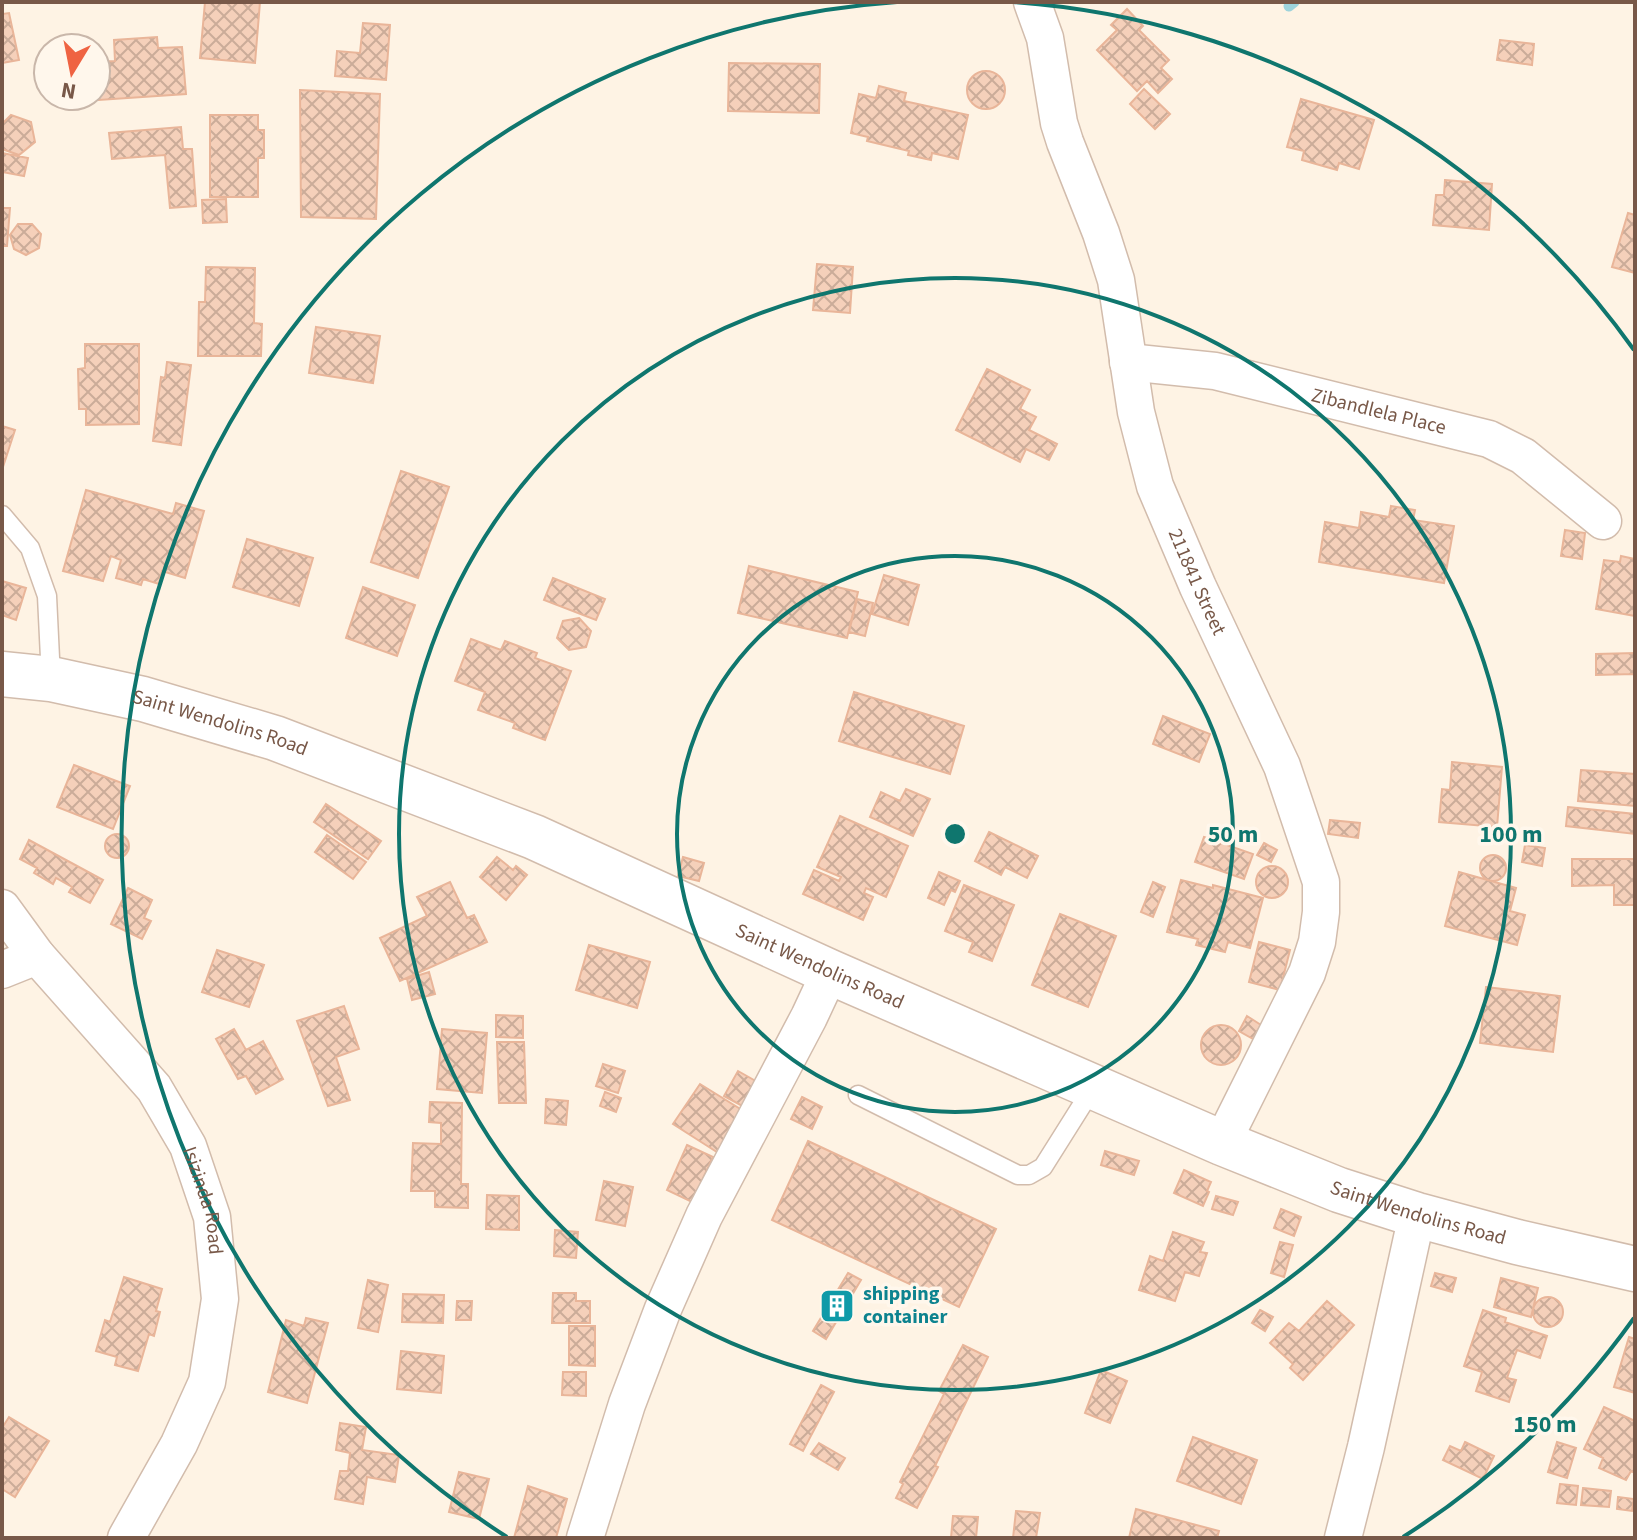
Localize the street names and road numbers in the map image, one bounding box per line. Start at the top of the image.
street label: Zibandlela Place [1308,381,1449,442]
street label: 211841 Street [1161,524,1233,640]
street label: Saint Wendolins Road [130,683,312,763]
street label: Saint Wendolins Road [731,917,908,1017]
street label: Isizinda Road [175,1143,230,1256]
street label: Saint Wendolins Road [1326,1174,1509,1252]

